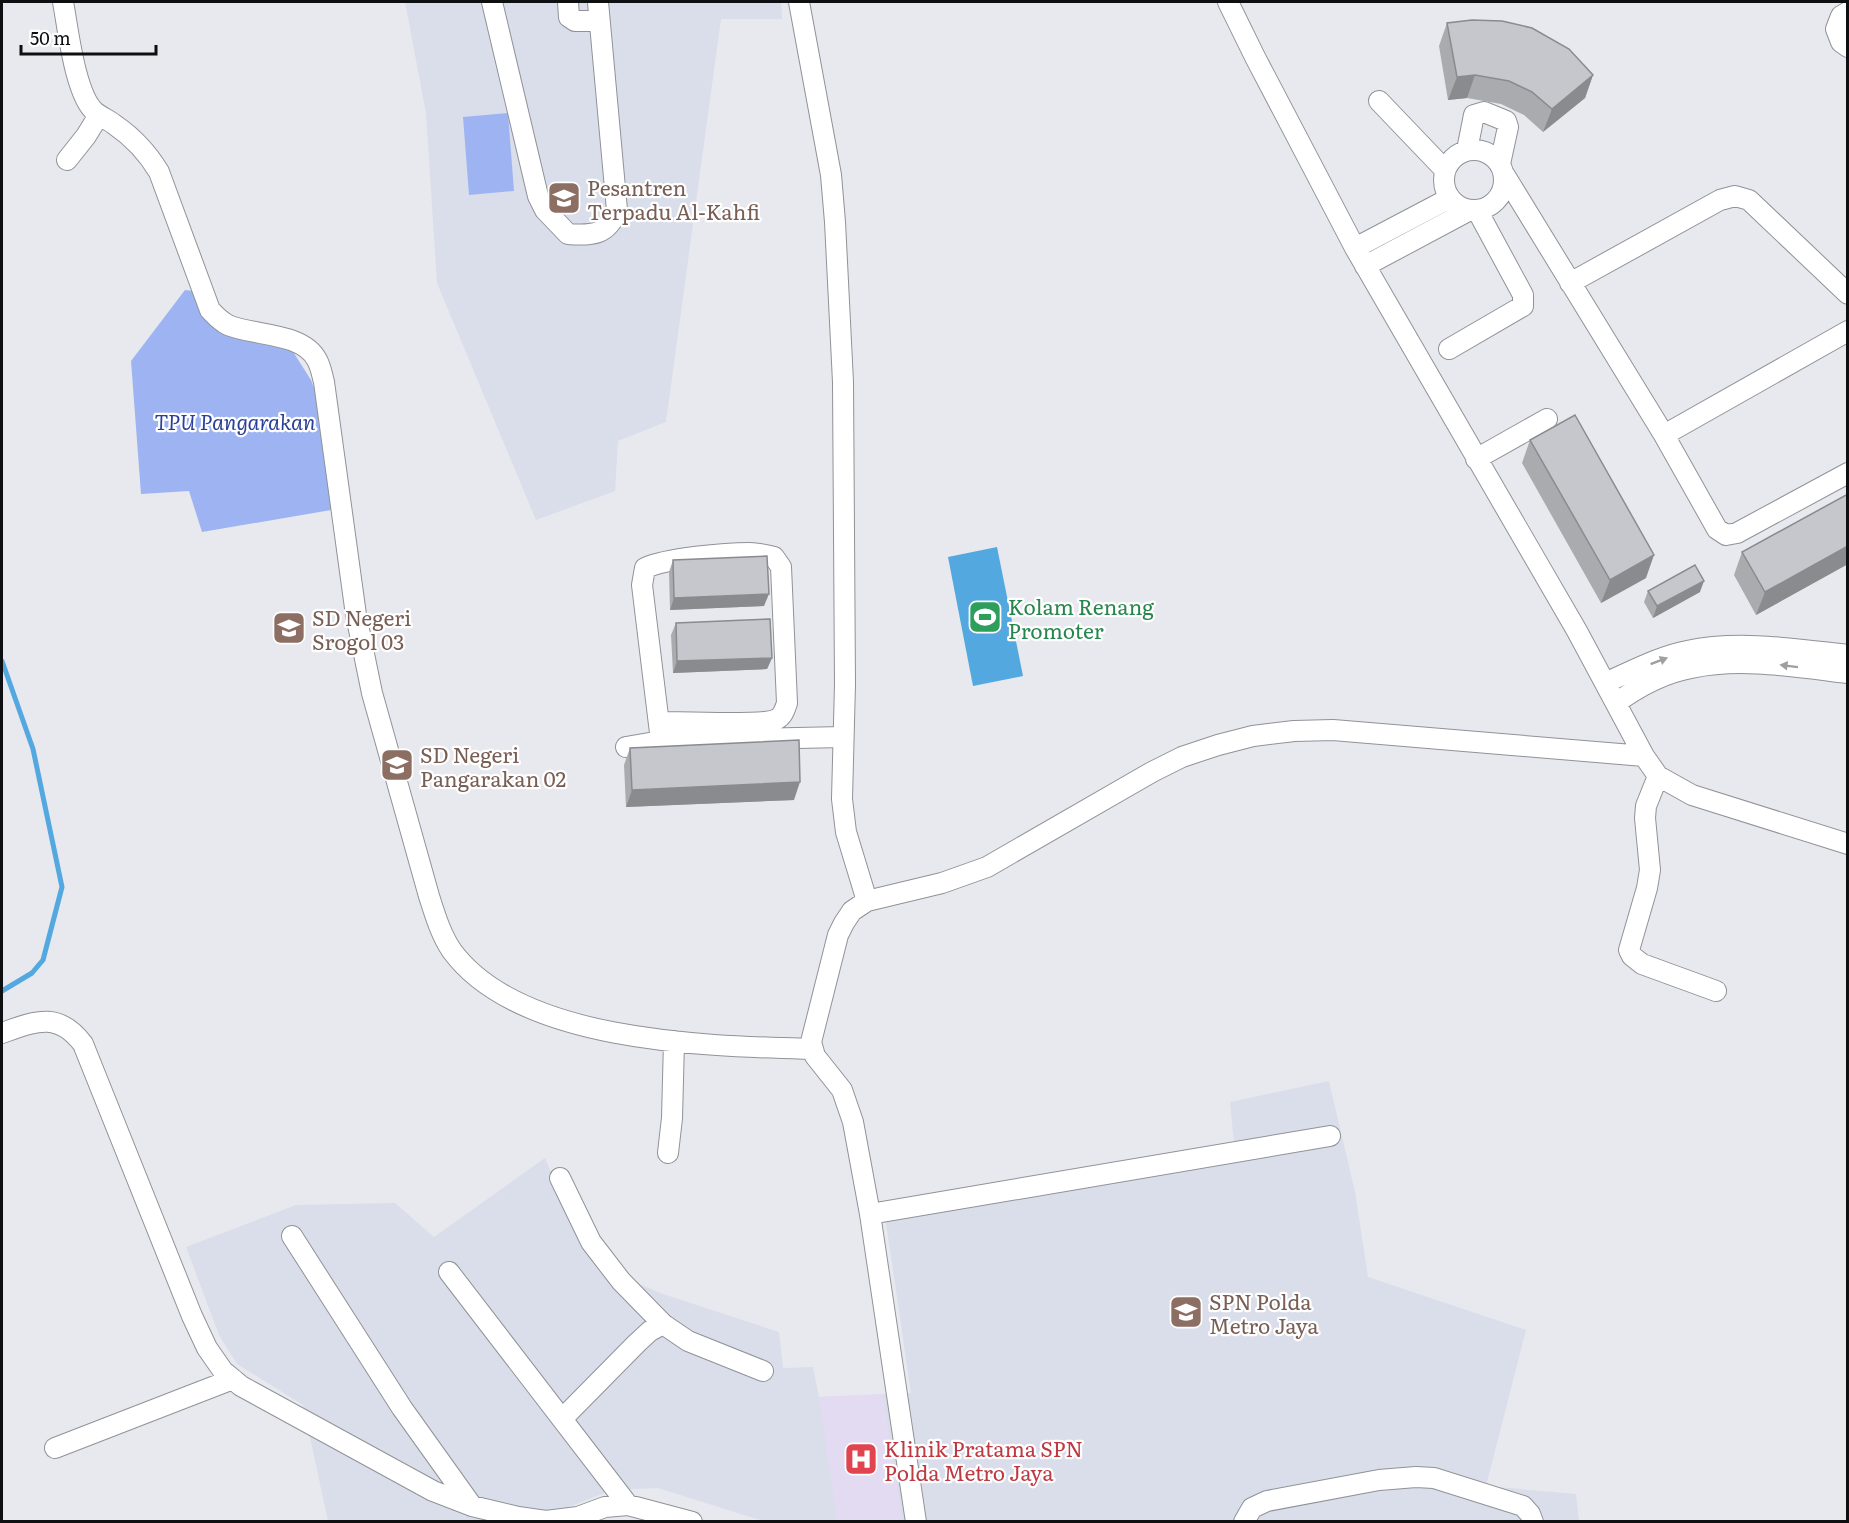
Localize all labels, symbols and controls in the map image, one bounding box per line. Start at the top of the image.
scale bar [21,18,156,56]
text: 50 m [30,24,71,51]
place label: Pesantren Terpadu Al-Kahfi [587,171,760,226]
school or university icon: Pesantren Terpadu Al-Kahfi [546,180,582,216]
park label: TPU Pangarakan [155,405,316,436]
place label: Kolam Renang Promoter [1008,590,1154,645]
sports icon: Kolam Renang Promoter [967,599,1003,635]
place label: SD Negeri Srogol 03 [312,601,411,656]
school or university icon: SD Negeri Srogol 03 [271,610,307,646]
one-way arrow [1650,655,1668,665]
one-way arrow [1780,661,1799,670]
place label: SD Negeri Pangarakan 02 [420,738,566,793]
school or university icon: SD Negeri Pangarakan 02 [379,747,415,783]
place label: SPN Polda Metro Jaya [1209,1285,1319,1340]
school or university icon: SPN Polda Metro Jaya [1168,1294,1204,1330]
place label: Klinik Pratama SPN Polda Metro Jaya [884,1432,1083,1487]
hospital icon: Klinik Pratama SPN Polda Metro Jaya [843,1441,879,1477]

